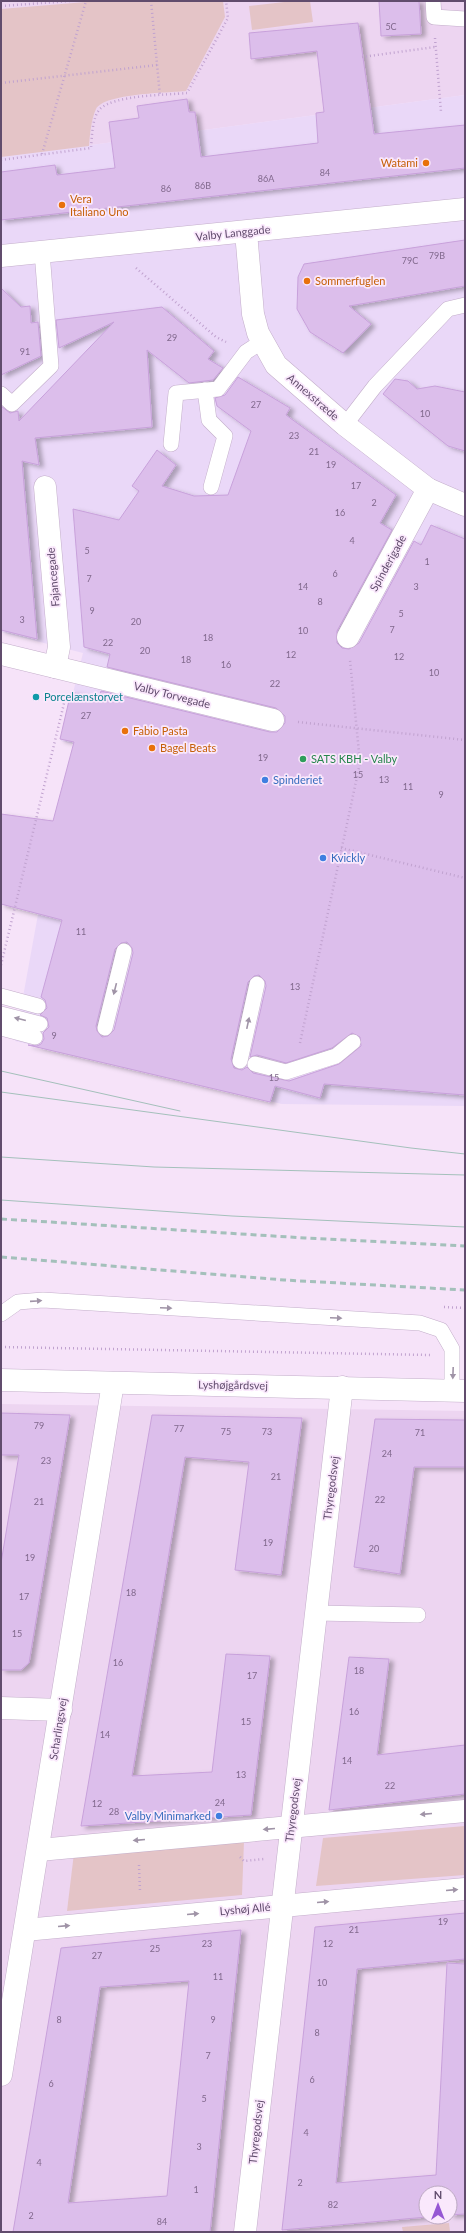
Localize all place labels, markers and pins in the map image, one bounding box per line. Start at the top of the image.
place label: Watami [381,156,418,169]
marker: Watami [421,158,431,168]
place label: Vera Italiano Uno [70,192,129,218]
marker: Vera Italiano Uno [57,200,67,210]
place label: Sommerfuglen [315,274,385,287]
marker: Sommerfuglen [302,276,312,286]
place label: Porcelænstorvet [44,690,123,703]
marker: Porcelænstorvet [31,692,41,702]
place label: Fabio Pasta [133,724,188,737]
marker: Fabio Pasta [120,726,130,736]
place label: Bagel Beats [160,741,217,754]
marker: Bagel Beats [147,743,157,753]
place label: SATS KBH - Valby [311,752,398,765]
marker: SATS KBH - Valby [298,754,308,764]
place label: Spinderiet [273,773,322,786]
marker: Spinderiet [260,775,270,785]
place label: Kvickly [331,851,365,864]
marker: Kvickly [318,853,328,863]
place label: Valby Minimarked [125,1809,211,1822]
marker: Valby Minimarked [214,1811,224,1821]

